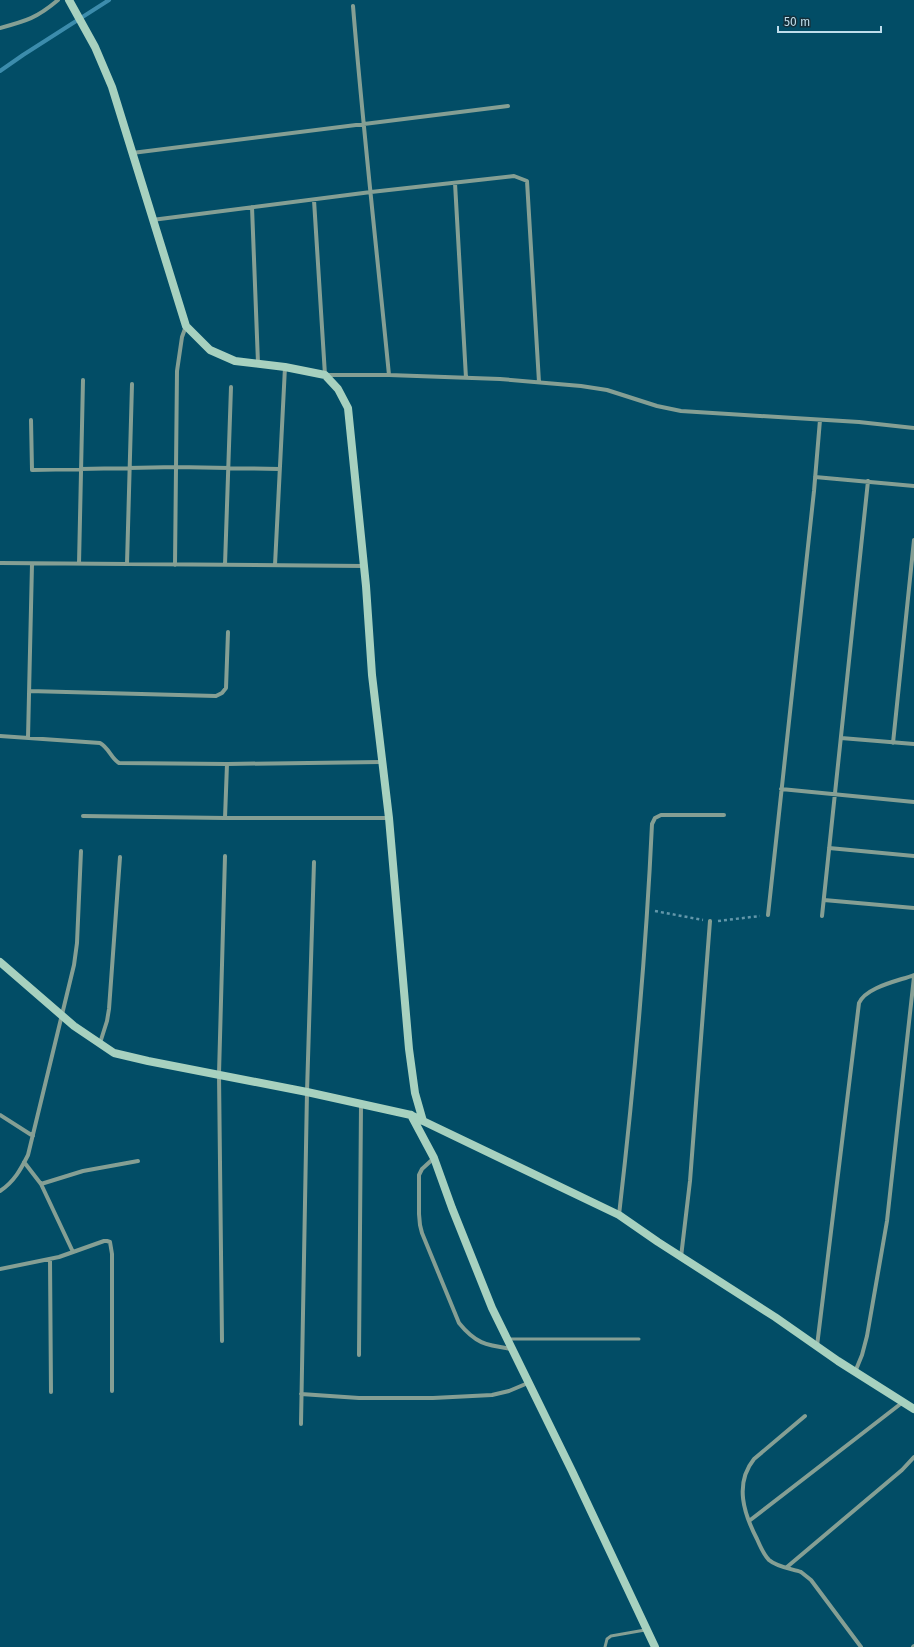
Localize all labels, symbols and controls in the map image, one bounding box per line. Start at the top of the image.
scale bar [778,8,881,34]
text: 50 m [784,15,810,29]

